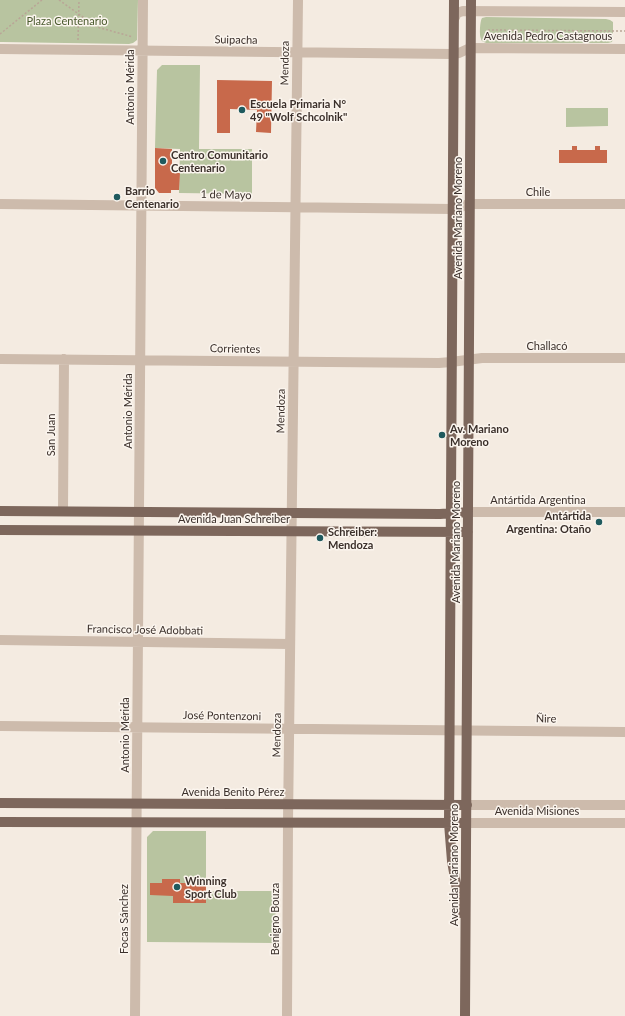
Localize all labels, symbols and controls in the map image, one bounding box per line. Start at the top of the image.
park label: Plaza Centenario [26,14,108,28]
street label: Avenida Pedro Castagnous [484,29,612,43]
street label: Suipacha [214,33,258,47]
street label: Mendoza [278,41,292,85]
street label: Antonio Mérida [123,49,137,125]
place label: Escuela Primaria N° 49 "Wolf Schcolnik" [250,97,347,123]
marker: Escuela Primaria N° 49 "Wolf Schcolnik" [237,105,247,115]
place label: Centro Comunitario Centenario [171,148,268,174]
marker: Centro Comunitario Centenario [158,156,168,166]
street label: Avenida Mariano Moreno [451,157,465,279]
place label: Barrio Centenario [125,184,179,210]
street label: Chile [526,185,550,199]
street label: 1 de Mayo [200,188,252,202]
marker: Barrio Centenario [112,192,122,202]
street label: Challacó [526,339,568,353]
street label: Corrientes [210,342,260,356]
street label: Antonio Mérida [121,373,135,449]
street label: Mendoza [274,389,288,433]
street label: San Juan [44,414,58,456]
place label: Av. Mariano Moreno [450,422,509,448]
marker: Av. Mariano Moreno [437,430,447,440]
street label: Avenida Mariano Moreno [449,481,463,603]
street label: Antártida Argentina [490,493,586,507]
place label: Antártida Argentina: Otaño [506,509,591,535]
street label: Avenida Juan Schreiber [178,512,290,526]
marker: Antártida Argentina: Otaño [594,517,604,527]
place label: Schreiber: Mendoza [328,525,377,551]
marker: Schreiber: Mendoza [315,533,325,543]
street label: Francisco José Adobbati [87,622,203,638]
street label: Antonio Mérida [118,697,132,773]
street label: José Pontenzoni [183,709,261,723]
street label: Ñire [536,712,556,726]
street label: Mendoza [270,713,284,757]
street label: Avenida Benito Pérez [182,785,284,799]
street label: Avenida Mariano Moreno [447,804,461,926]
street label: Avenida Misiones [495,804,579,818]
place label: Winning Sport Club [185,874,237,900]
marker: Winning Sport Club [172,882,182,892]
street label: Benigno Bouza [268,883,282,955]
street label: Focas Sánchez [117,884,131,954]

